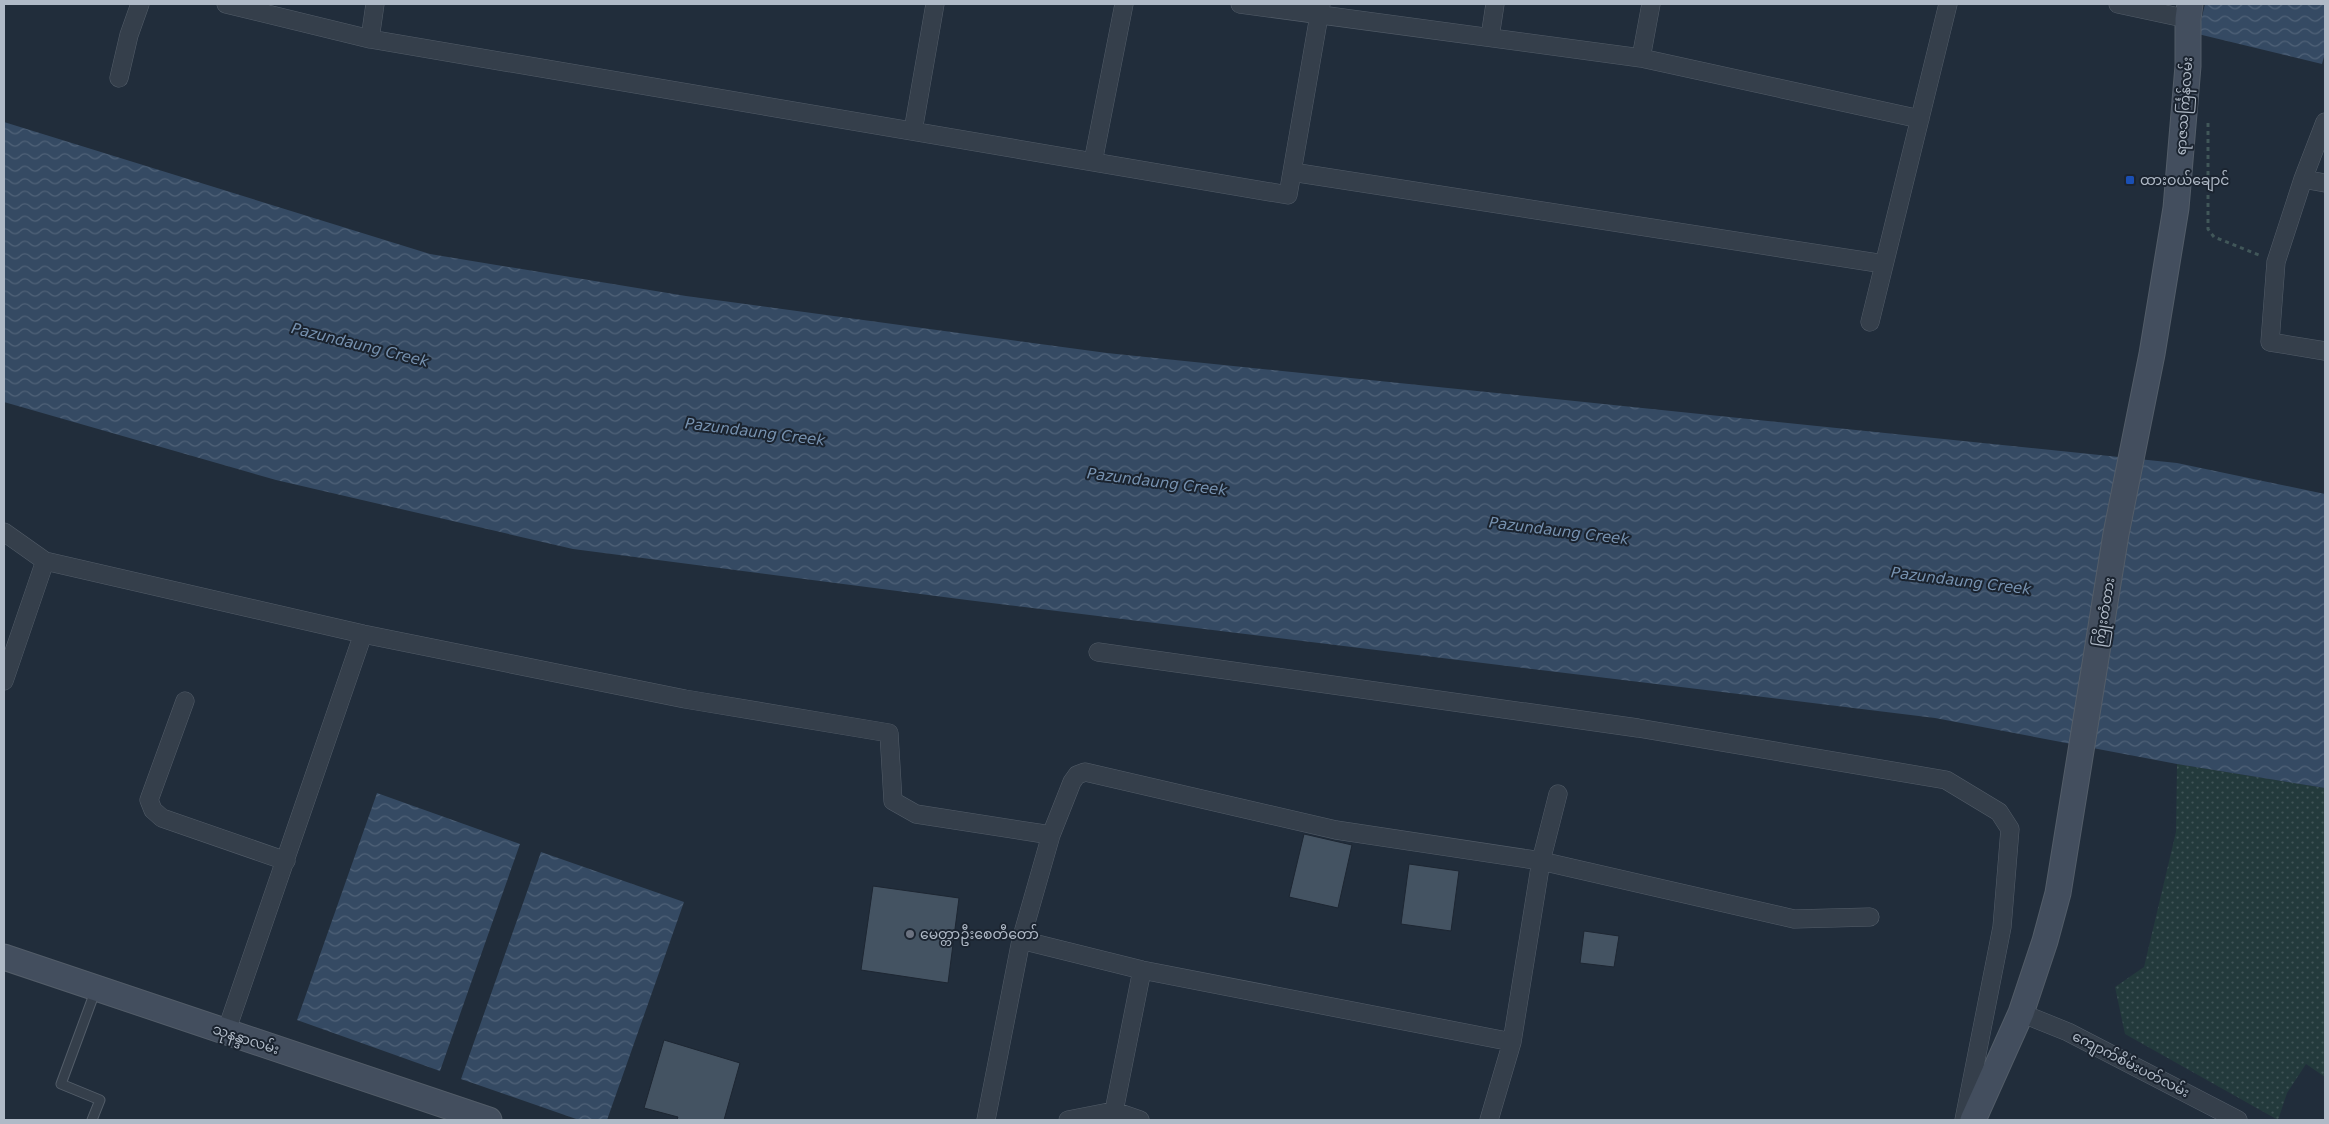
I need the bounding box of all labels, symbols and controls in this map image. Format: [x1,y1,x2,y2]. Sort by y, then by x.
street label: ရာဇသင်္ကြန်လမ်း [2171,56,2199,156]
place label: ထားဝယ်ချောင် [2140,170,2229,192]
marker: ထားဝယ်ချောင် [2124,174,2136,186]
water label: Pazundaung Creek [289,319,432,371]
water label: Pazundaung Creek [684,414,827,450]
water label: Pazundaung Creek [1086,464,1229,500]
water label: Pazundaung Creek [1488,513,1631,549]
water label: Pazundaung Creek [1890,563,2033,599]
street label: ကြိုးတံတား [2089,576,2121,649]
place label: မေတ္တာဦးစေတီတော် [920,924,1039,946]
marker: မေတ္တာဦးစေတီတော် [904,928,916,940]
street label: သုနန္ဒာလမ်း [209,1019,282,1061]
street label: ကျောက်စိမ်းပတ်လမ်း [2068,1026,2193,1104]

